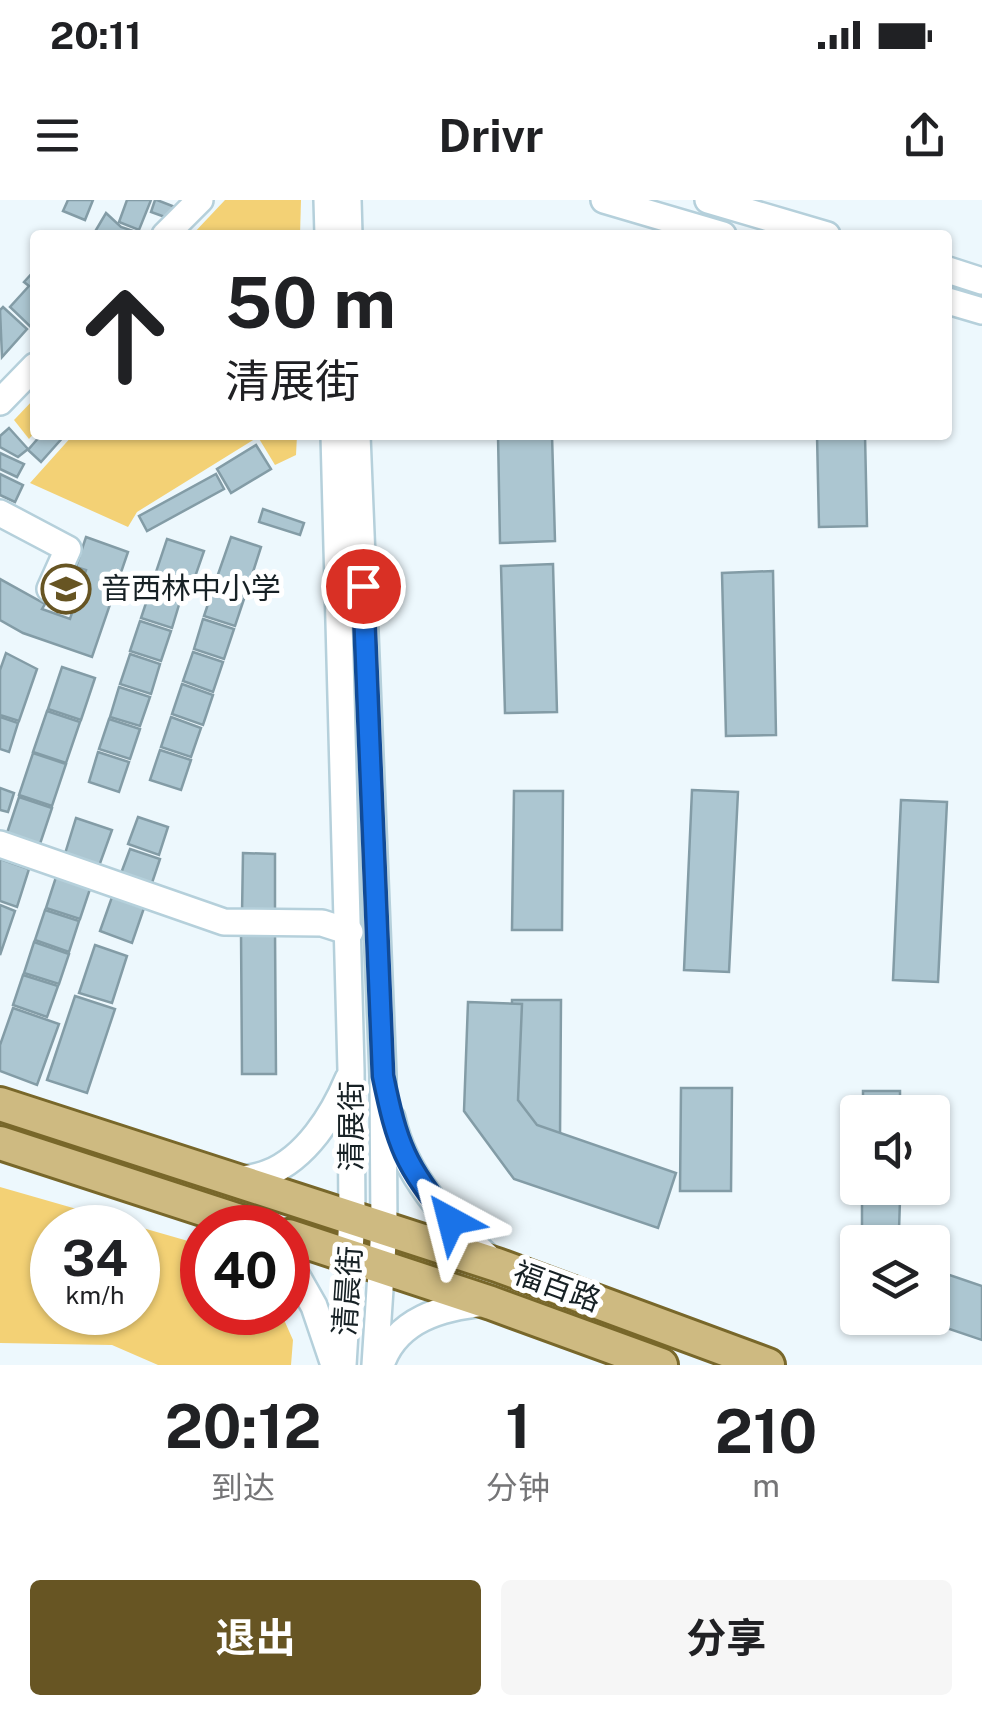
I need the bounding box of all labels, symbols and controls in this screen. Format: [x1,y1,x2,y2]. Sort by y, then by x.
text: 20:11 [50,13,141,58]
icon: menu [30,108,85,163]
icon: share [897,108,952,163]
text: Drivr [439,109,543,162]
text: 50 m [225,261,396,344]
icon: ahead [60,270,190,400]
text: 清展街 [225,354,360,407]
pin [321,544,406,629]
icon: arrive [336,559,391,614]
school or university icon: 音西林中小学 [40,563,92,615]
place label: 音西林中小学 [101,570,281,606]
street label: 清展街 [333,1081,369,1171]
map controls [840,1095,950,1335]
button: sound [840,1095,950,1205]
position arrow [399,1169,503,1273]
speed limit sign: 40 [180,1205,310,1335]
button: layers [840,1225,950,1335]
text: 34 [62,1228,128,1287]
street label: 清晨街 [326,1245,368,1337]
street label: 福百路 [509,1254,606,1318]
text: km/h [66,1280,124,1310]
text: 20:12 [165,1391,321,1462]
text: 1 [505,1391,531,1462]
text: 210 [715,1396,817,1467]
text: m [752,1467,780,1504]
text: 到达 [211,1469,275,1506]
text: 分钟 [486,1469,550,1506]
button: 退出 [30,1580,481,1695]
button: 分享 [501,1580,952,1695]

